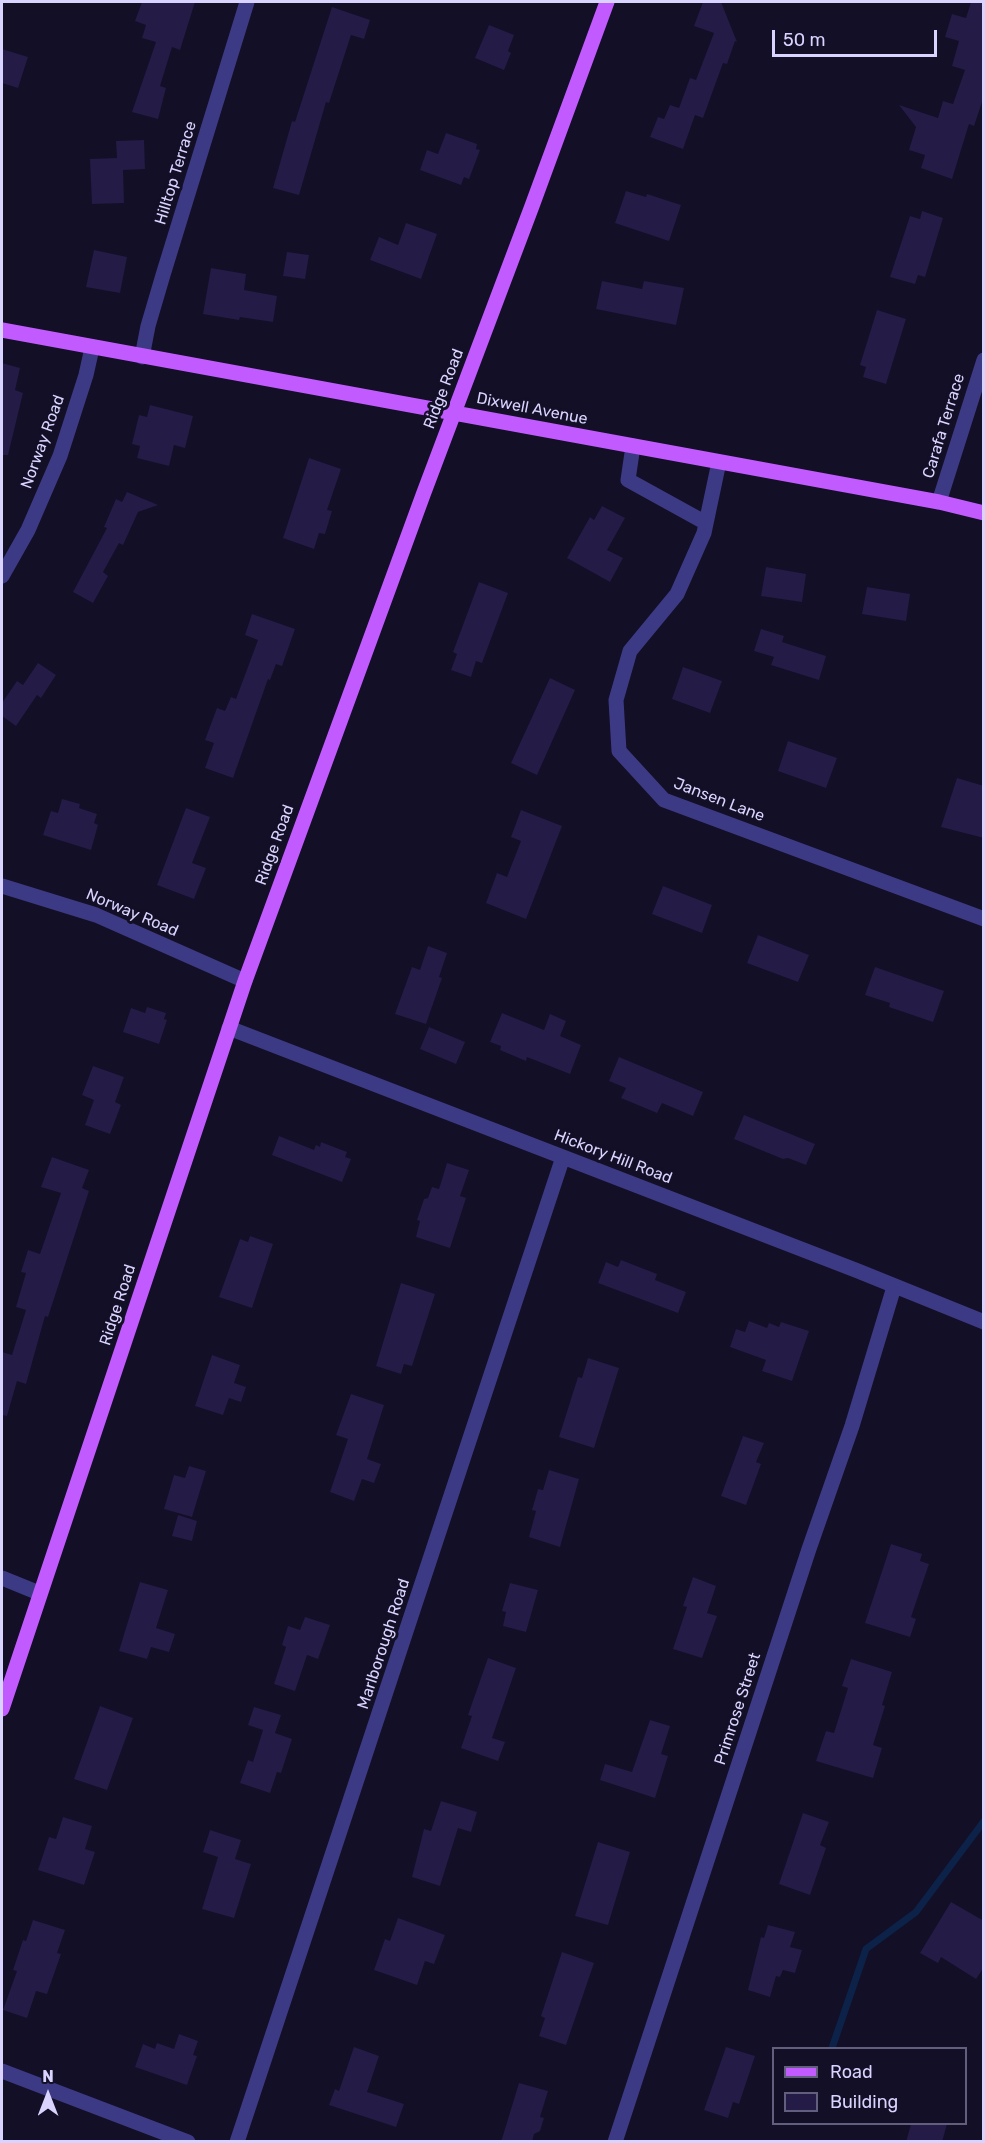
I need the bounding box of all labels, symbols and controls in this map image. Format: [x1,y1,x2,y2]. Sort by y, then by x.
scale bar [775,18,940,56]
text: 50 m [783,29,826,51]
street label: Hilltop Terrace [151,119,201,227]
street label: Ridge Road [420,346,468,432]
street label: Carafa Terrace [919,371,969,481]
street label: Dixwell Avenue [475,389,589,429]
street label: Norway Road [17,393,69,491]
street label: Jansen Lane [671,774,767,826]
street label: Ridge Road [252,802,298,888]
street label: Norway Road [83,885,181,941]
street label: Hickory Hill Road [551,1126,675,1188]
street label: Ridge Road [96,1262,140,1348]
street label: Marlborough Road [354,1576,414,1712]
street label: Primrose Street [711,1650,765,1768]
legend [772,2047,967,2125]
text: Road [830,2061,873,2083]
north arrow [18,2065,78,2125]
text: N [42,2067,54,2086]
text: Building [830,2091,898,2113]

